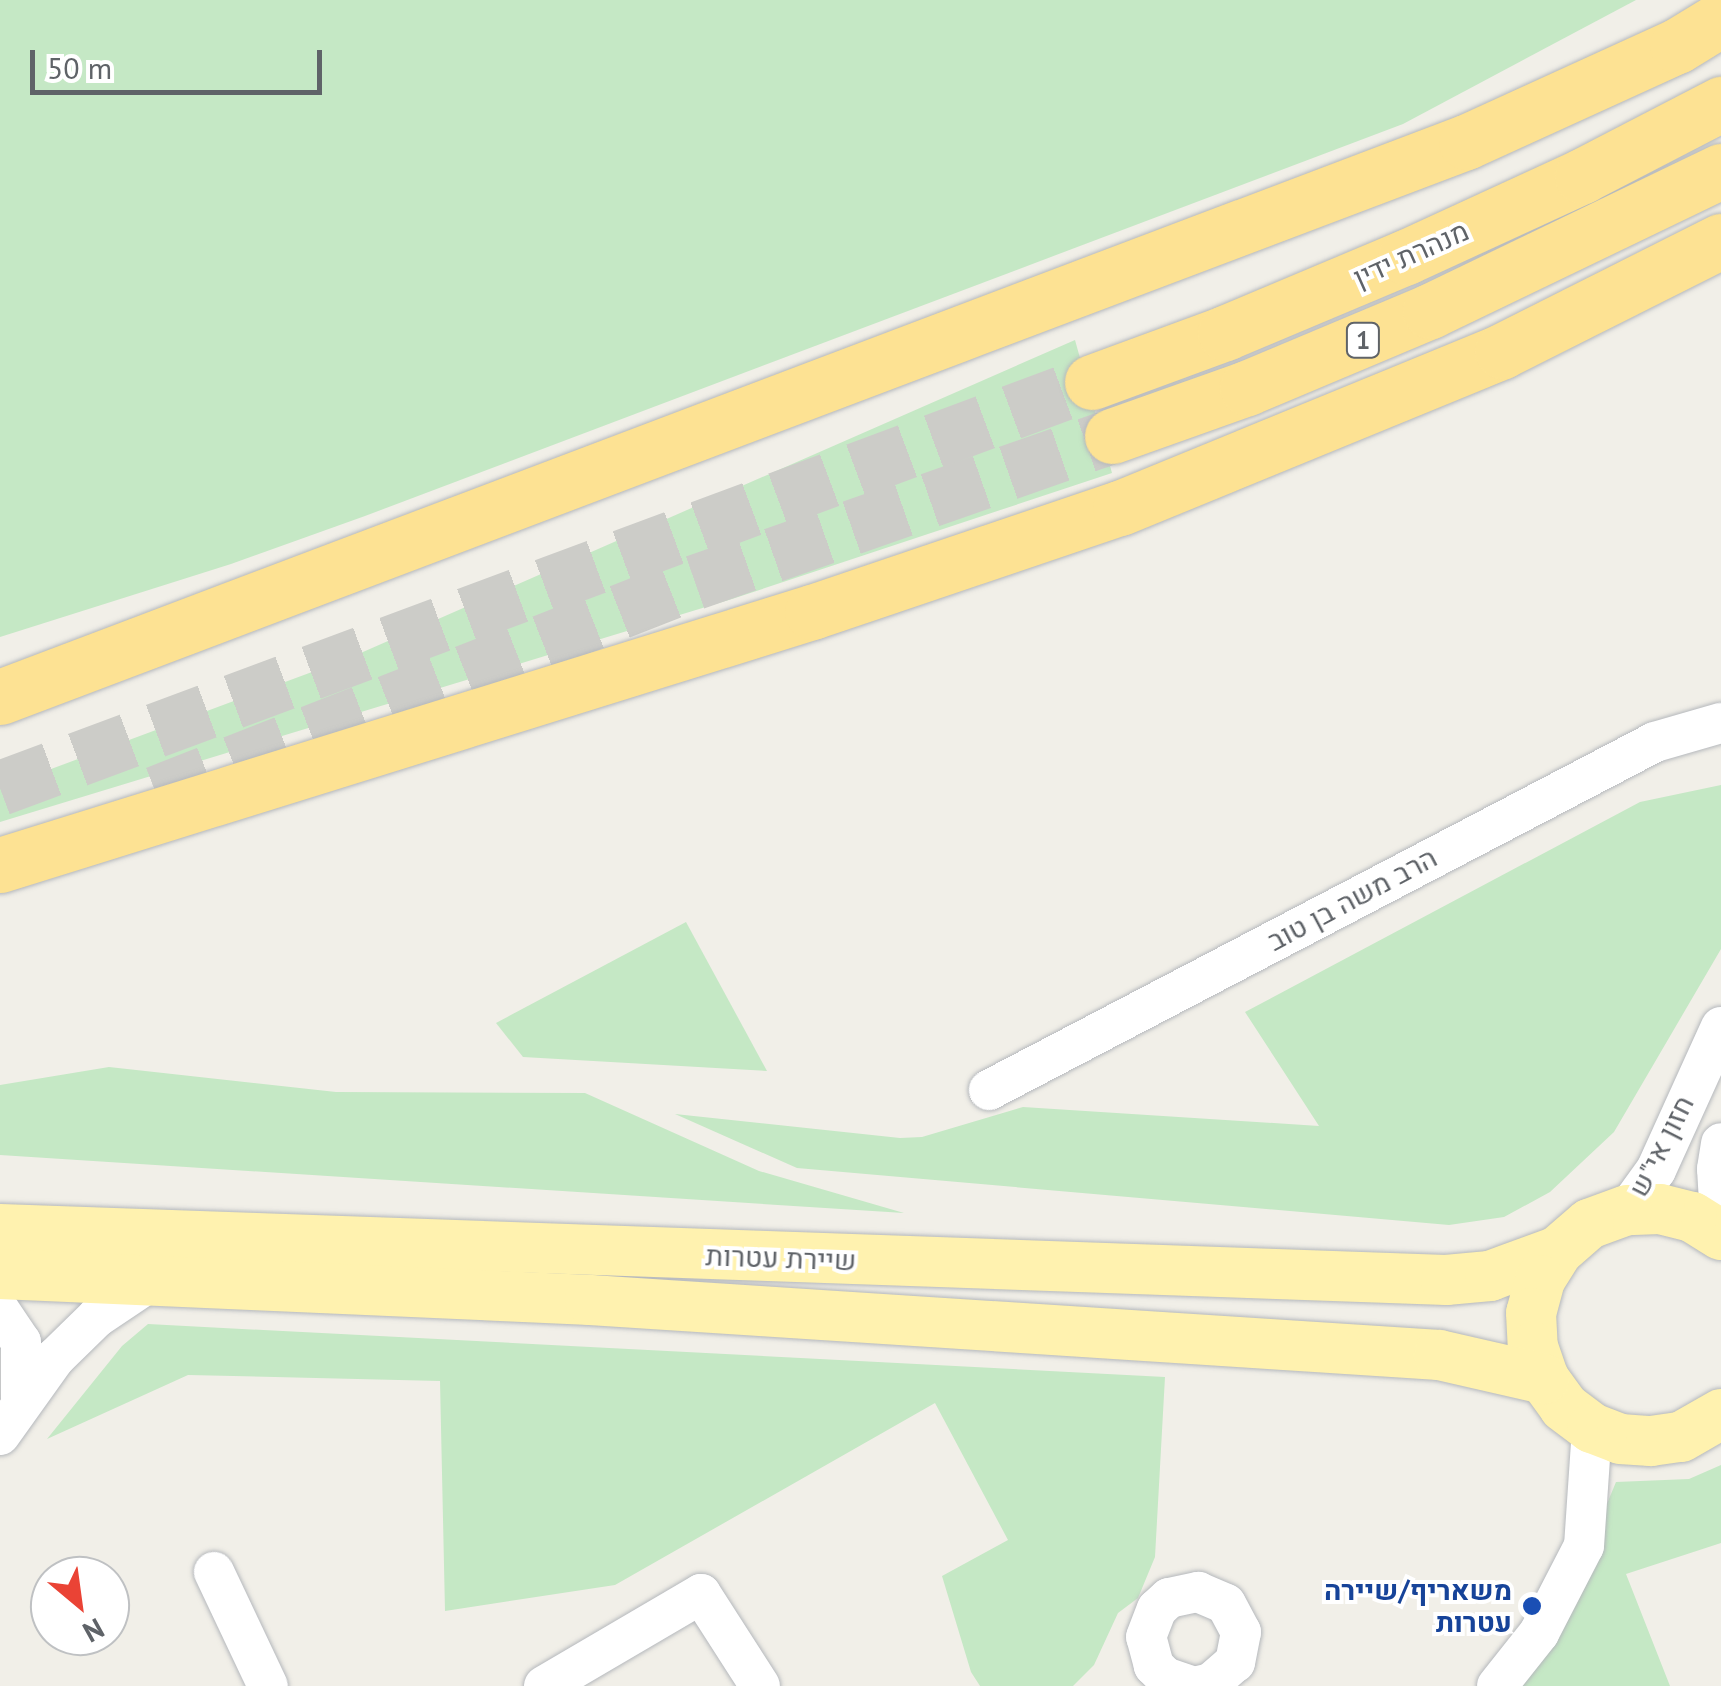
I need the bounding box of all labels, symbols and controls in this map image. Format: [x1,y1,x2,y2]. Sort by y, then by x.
scale bar [35,30,328,92]
text: 50 m [47,48,112,87]
street label: מנהרת ידין [1348,214,1474,294]
road number: 1 [1346,320,1380,360]
street label: הרב משה בן טוב [1262,840,1442,958]
street label: חזון אי"ש [1621,1090,1701,1202]
street label: שיירת עטרות [705,1239,857,1277]
north arrow [30,1556,130,1656]
place label: משאריף/שיירה עטרות [1324,1573,1512,1639]
marker: משאריף/שיירה עטרות [1521,1595,1543,1617]
text: N [77,1610,111,1652]

